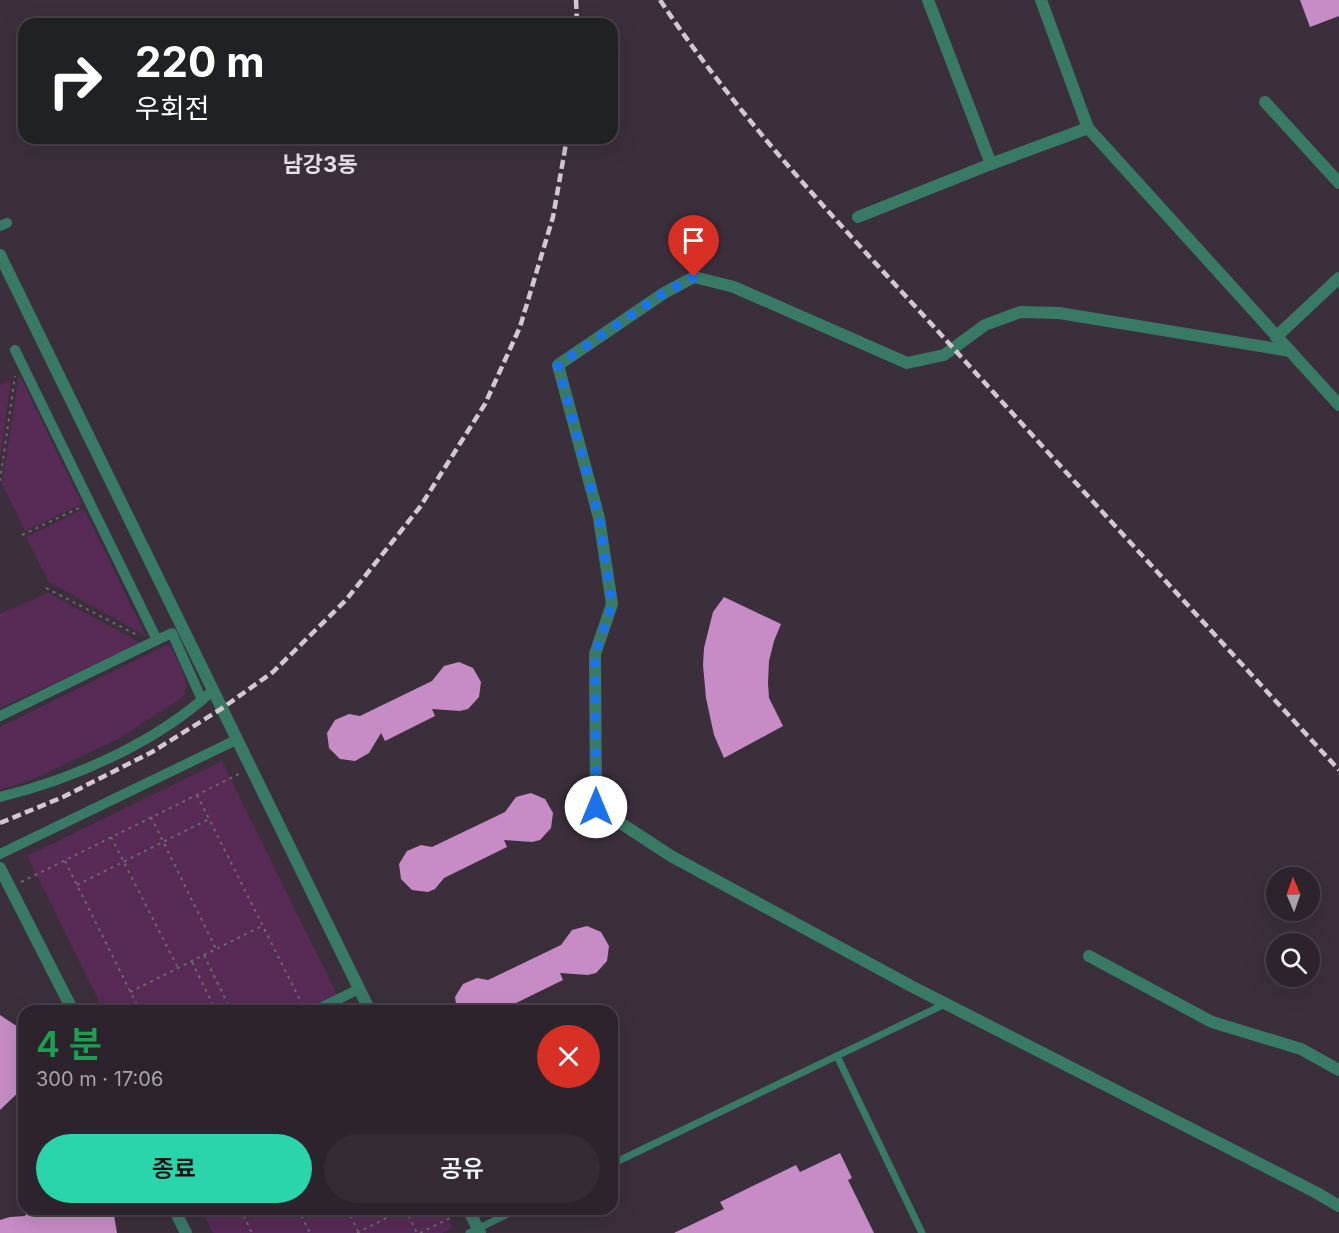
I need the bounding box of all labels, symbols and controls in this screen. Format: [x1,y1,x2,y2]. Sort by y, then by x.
text: 220 m [135,36,265,87]
icon: right [36,42,114,120]
text: 우회전 [135,92,210,125]
district label: 남강3동 [283,151,357,177]
pin [668,215,719,277]
icon: arrive [677,224,710,257]
position arrow [564,775,628,839]
north arrow [1266,867,1320,921]
map controls [1266,867,1320,987]
button: search [1266,933,1320,987]
text: 4 분 [36,1022,102,1066]
button: close [537,1025,600,1088]
text: 300 m · 17:06 [36,1067,163,1091]
button: 종료 [36,1134,312,1203]
button: 공유 [324,1134,600,1203]

